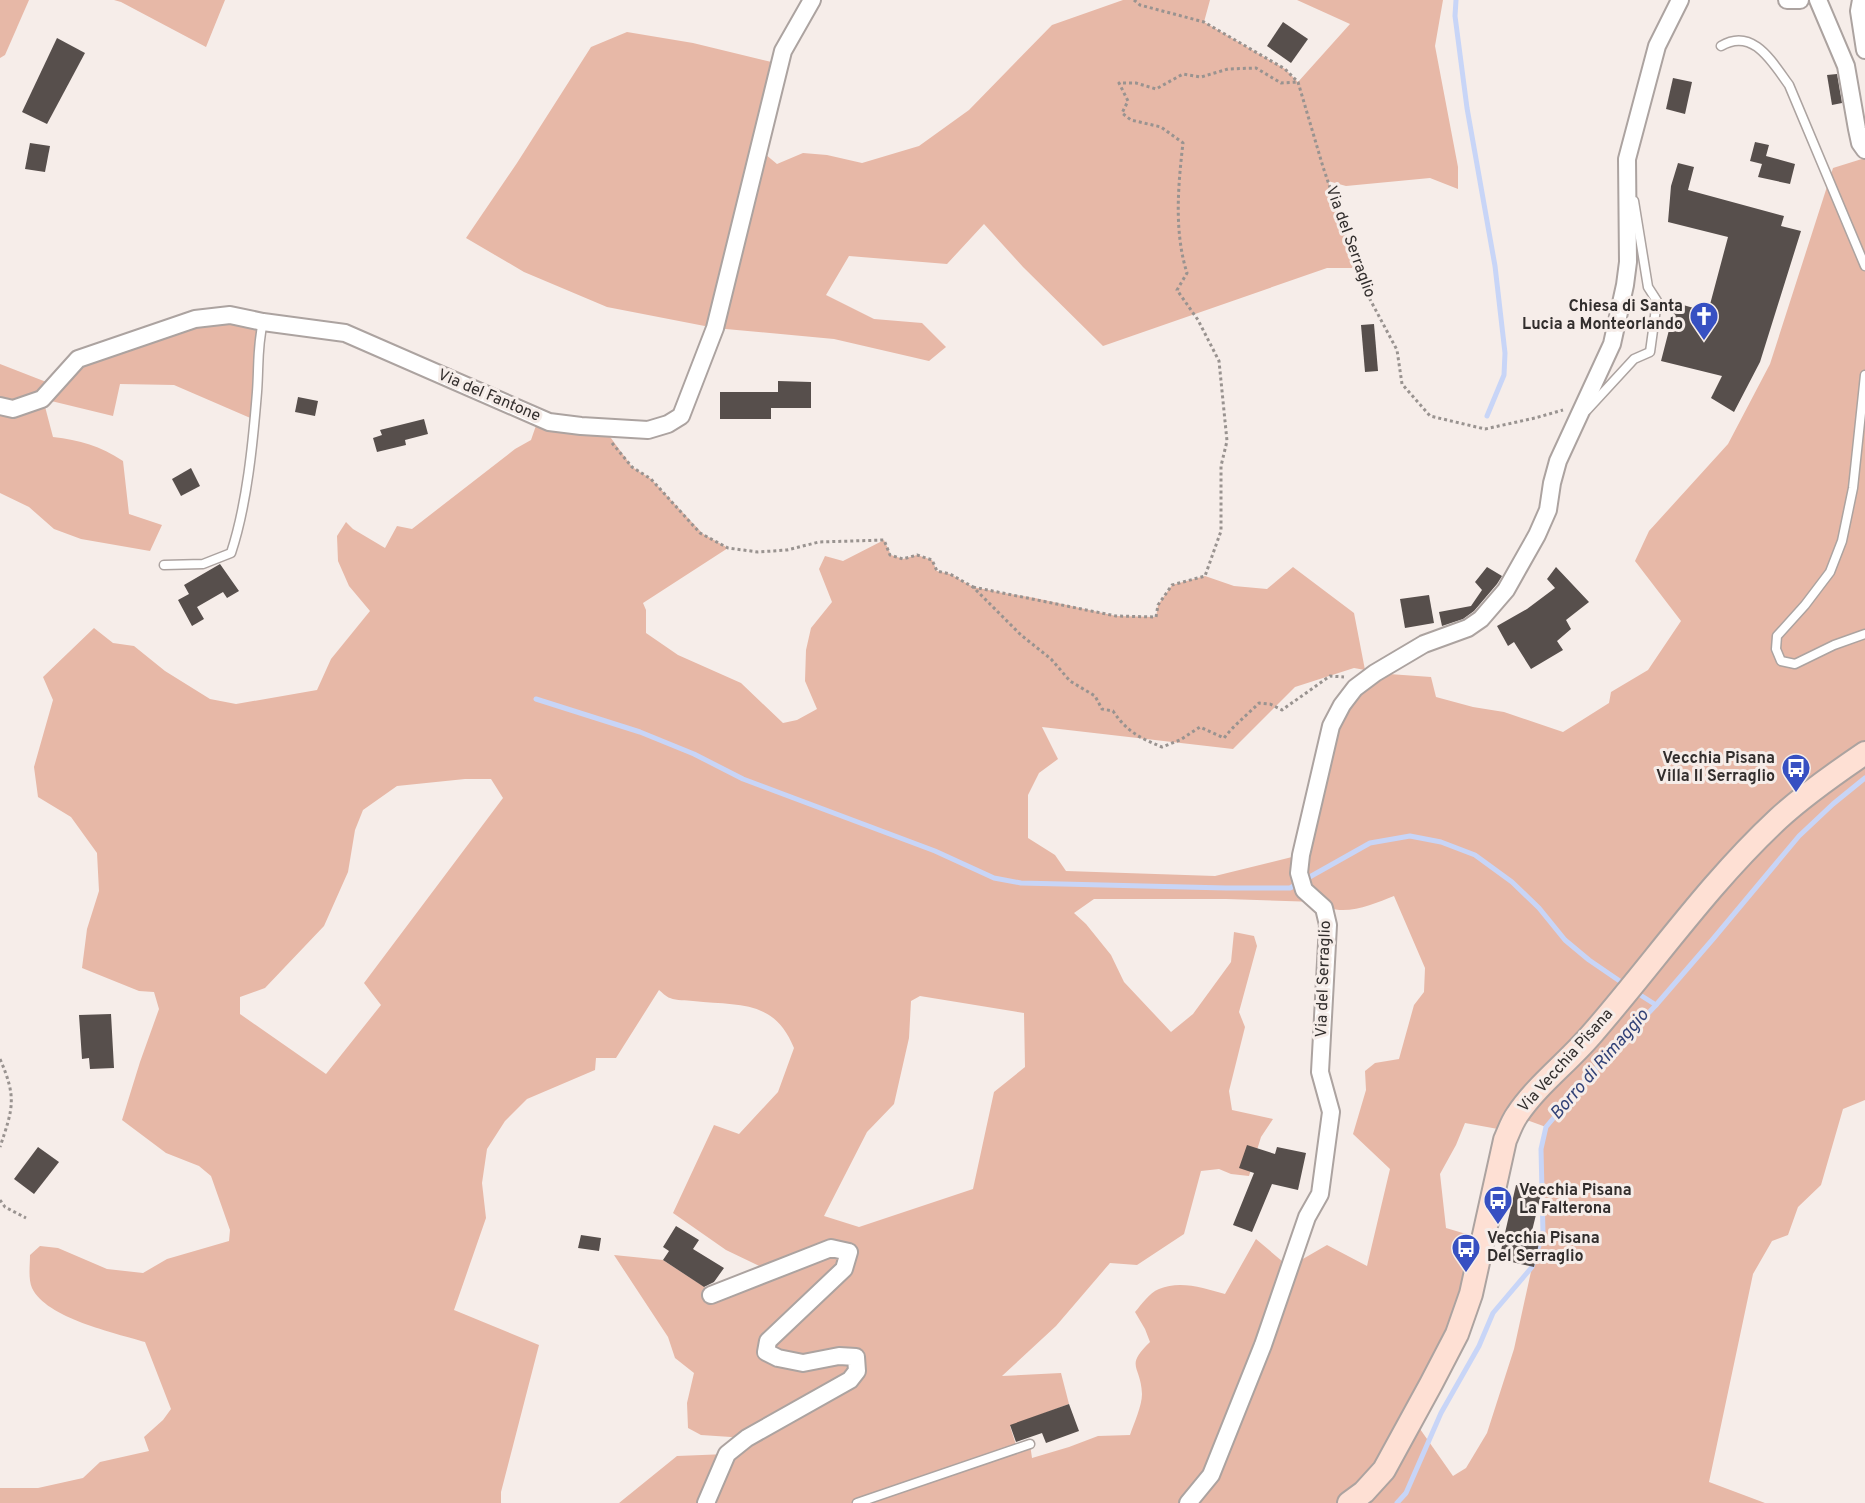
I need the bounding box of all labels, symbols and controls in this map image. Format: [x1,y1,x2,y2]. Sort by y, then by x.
street label: Via del Serraglio [1321,184,1379,301]
place label: Chiesa di Santa Lucia a Monteorlando [1522,297,1683,335]
church icon: Chiesa di Santa Lucia a Monteorlando [1688,300,1720,342]
street label: Via del Fantone [435,365,543,427]
place label: Vecchia Pisana Villa Il Serraglio [1656,749,1775,787]
bus stop icon: Vecchia Pisana Villa Il Serraglio [1780,752,1812,794]
street label: Via del Serraglio [1312,920,1336,1038]
street label: Via Vecchia Pisana [1514,1005,1618,1117]
water label: Borro di Rimaggio [1546,1005,1655,1125]
place label: Vecchia Pisana La Falterona [1519,1181,1632,1219]
bus stop icon: Vecchia Pisana La Falterona [1482,1184,1514,1226]
place label: Vecchia Pisana Del Serraglio [1487,1229,1600,1267]
bus stop icon: Vecchia Pisana Del Serraglio [1450,1232,1482,1274]

